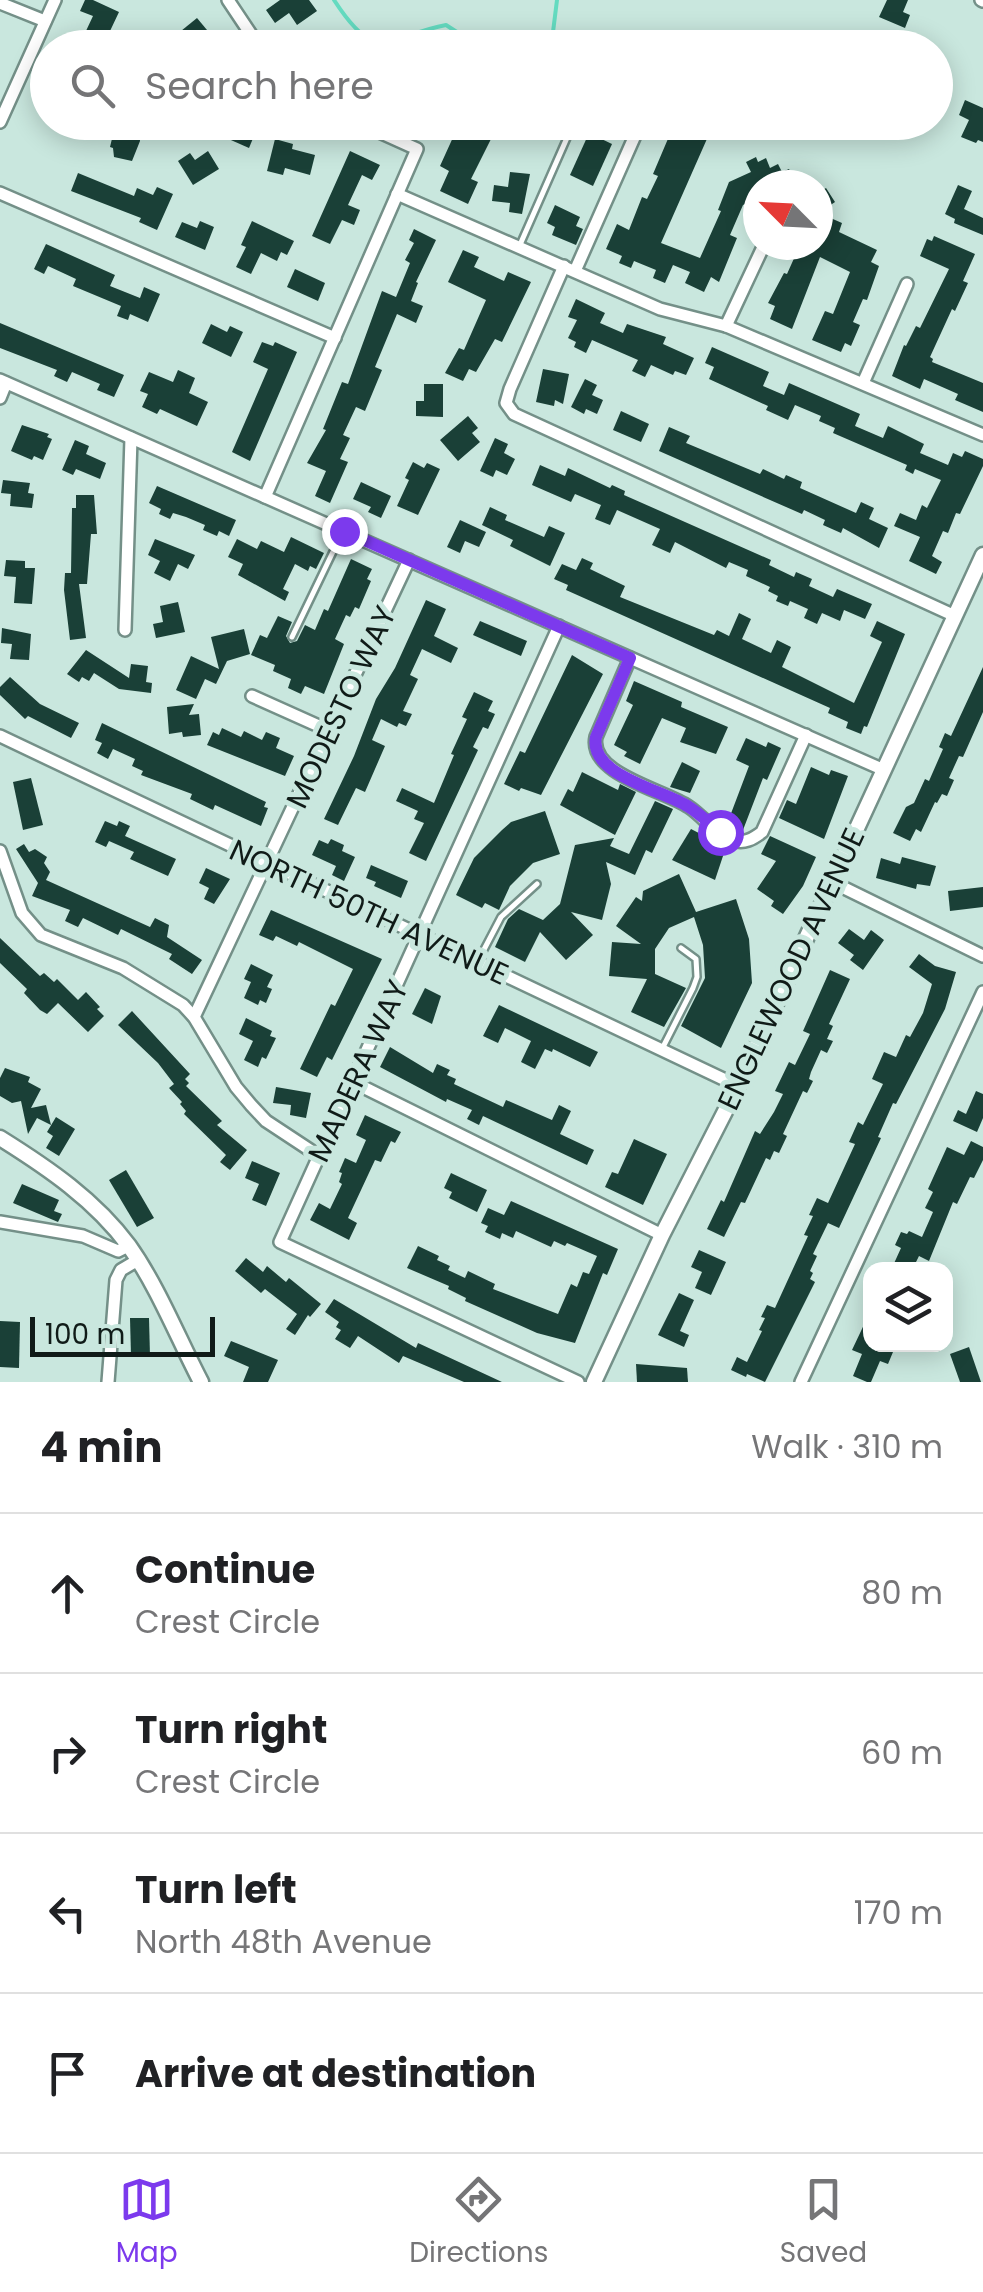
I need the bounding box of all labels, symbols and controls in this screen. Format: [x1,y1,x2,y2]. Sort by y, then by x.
search box [30,30,953,140]
icon: search [65,58,120,113]
text: Search here [145,59,374,112]
north arrow [743,170,833,260]
route end [322,509,368,555]
street label: MODESTO WAY [275,599,407,815]
route start [698,810,744,856]
street label: ENGLEWOOD AVENUE [707,821,875,1117]
street label: NORTH 50TH AVENUE [223,828,515,996]
street label: MADERA WAY [297,973,419,1169]
map controls [863,1262,953,1352]
button: layers [863,1262,953,1352]
scale bar [30,1312,215,1356]
text: 100 m [45,1315,125,1354]
text: 4 min [40,1418,163,1477]
text: Walk · 310 m [751,1424,943,1469]
text: Continue [135,1543,315,1596]
icon: ahead [40,1566,95,1621]
text: 80 m [861,1570,943,1615]
text: Crest Circle [135,1599,320,1644]
text: Turn right [135,1703,327,1756]
icon: right [40,1726,95,1781]
text: 60 m [861,1730,943,1775]
text: Crest Circle [135,1759,320,1804]
text: Turn left [135,1863,297,1916]
icon: left [40,1886,95,1941]
text: 170 m [854,1890,943,1935]
text: North 48th Avenue [135,1919,432,1964]
icon: arrive [40,2046,95,2101]
text: Arrive at destination [135,2047,536,2100]
tab: Map [116,2172,178,2274]
tab: Directions [409,2172,548,2274]
tab: Saved [780,2172,867,2274]

